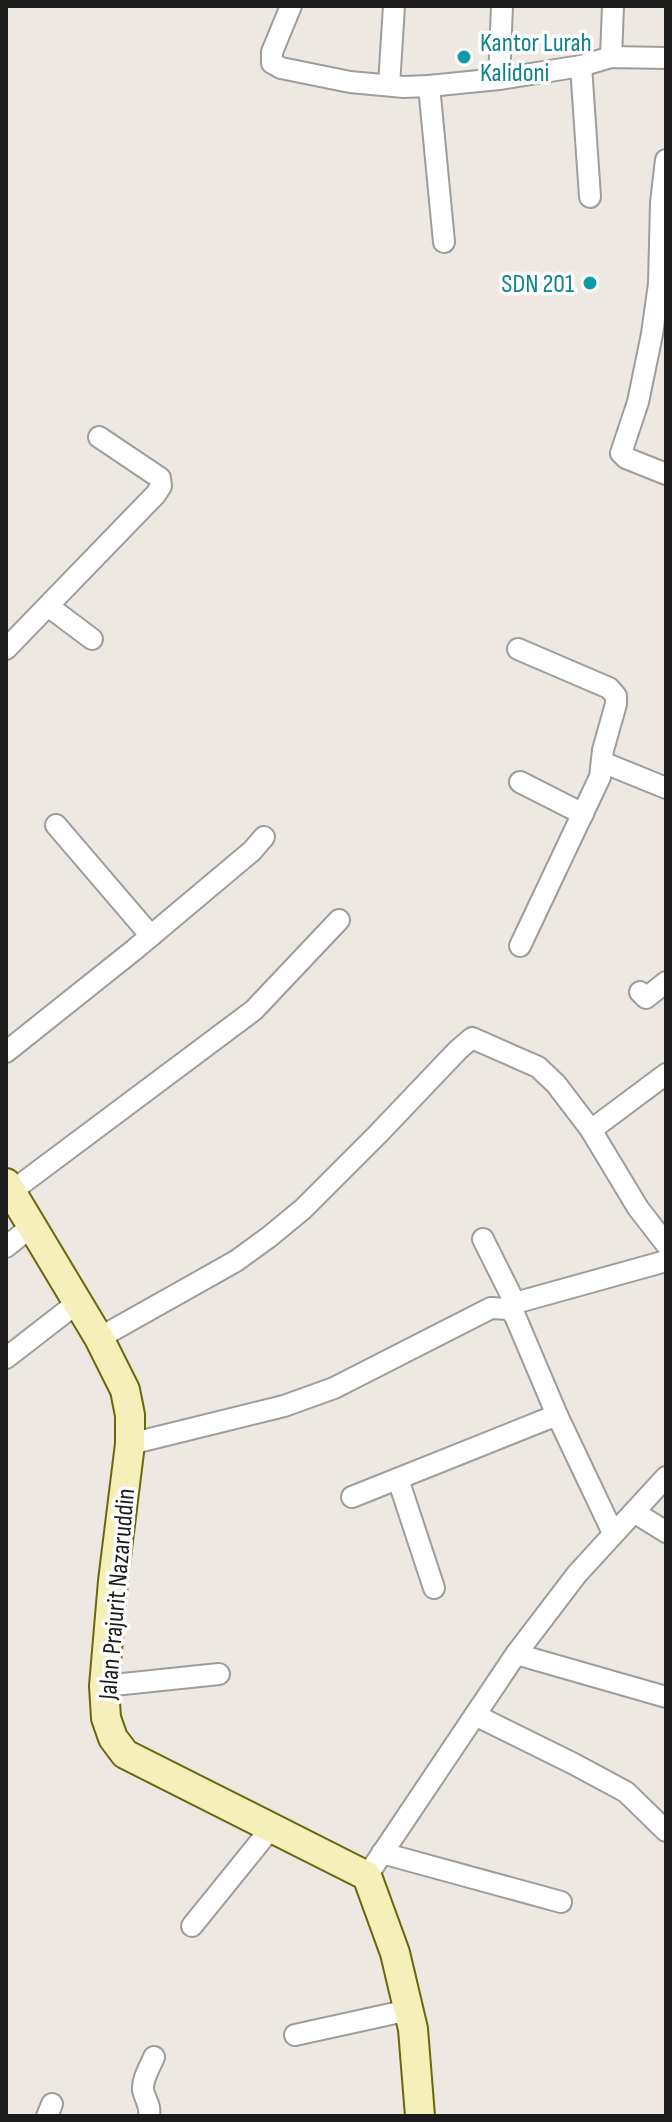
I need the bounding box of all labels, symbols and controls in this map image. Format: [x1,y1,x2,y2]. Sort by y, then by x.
place label: Kantor Lurah Kalidoni [480,28,592,89]
marker: Kantor Lurah Kalidoni [455,48,473,66]
place label: SDN 201 [501,269,574,300]
marker: SDN 201 [581,274,599,292]
street label: Jalan Prajurit Nazaruddin [93,1487,142,1702]

